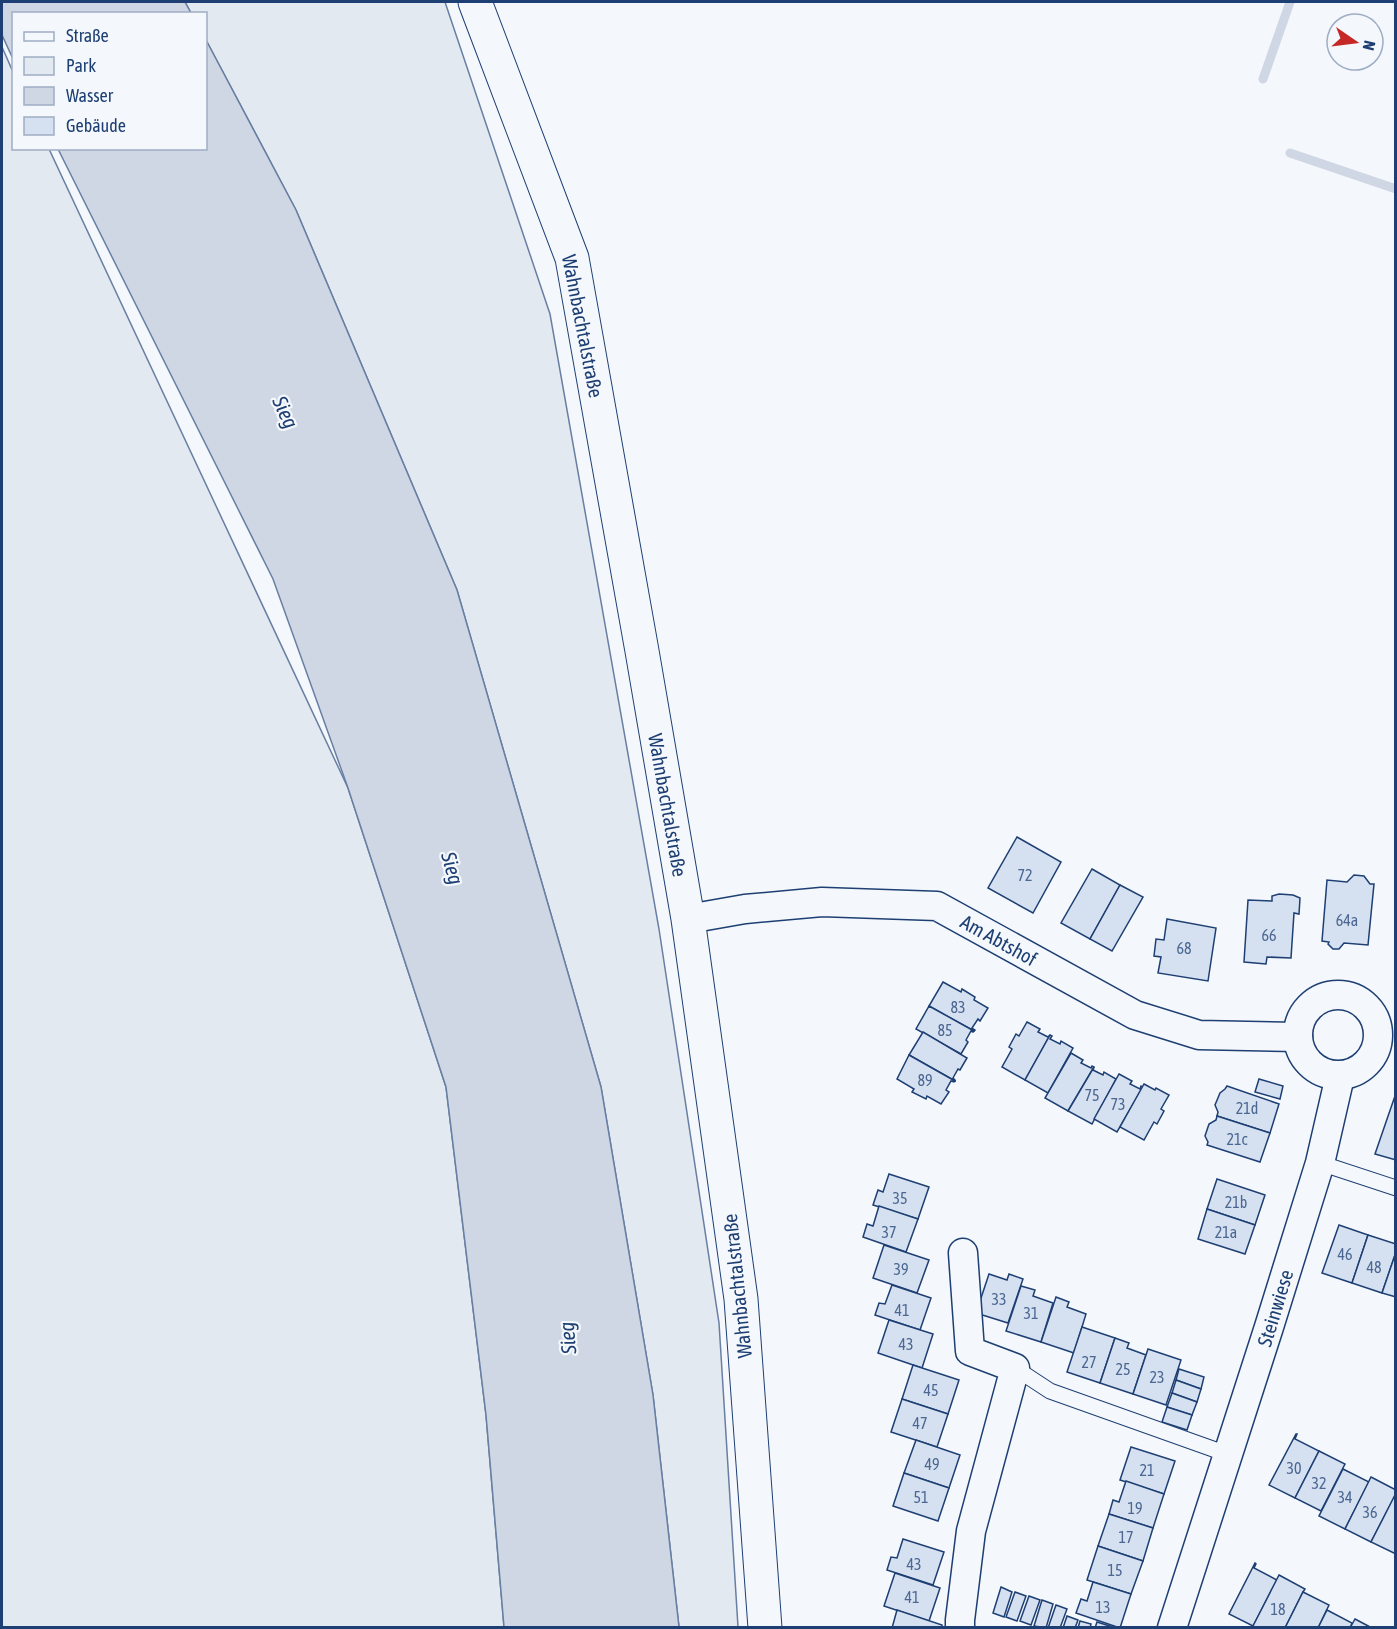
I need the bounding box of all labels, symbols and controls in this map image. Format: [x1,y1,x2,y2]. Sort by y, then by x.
legend [12,12,207,150]
north arrow [1325,12,1385,72]
text: Straße [66,25,109,46]
text: N [1360,39,1379,52]
text: Park [66,55,96,76]
text: Wasser [66,85,114,106]
text: Gebäude [66,115,126,136]
street label: Wahnbachtalstraße [558,253,608,399]
water label: Sieg [268,391,304,432]
street label: Wahnbachtalstraße [644,732,692,878]
water label: Sieg [437,848,469,887]
house number: 72 [1017,866,1033,884]
street label: Am Abtshof [957,910,1042,971]
house number: 64a [1336,911,1358,929]
house number: 66 [1261,926,1277,944]
house number: 68 [1176,939,1192,957]
house number: 83 [950,998,966,1016]
house number: 85 [937,1021,953,1039]
house number: 89 [917,1071,933,1089]
house number: 75 [1084,1086,1100,1104]
house number: 73 [1110,1095,1126,1113]
house number: 21d [1236,1099,1258,1117]
house number: 21c [1227,1130,1248,1148]
house number: 35 [892,1189,908,1207]
house number: 21b [1225,1193,1247,1211]
street label: Wahnbachtalstraße [718,1213,756,1359]
house number: 37 [881,1223,897,1241]
house number: 21a [1215,1223,1237,1241]
house number: 46 [1337,1245,1353,1263]
house number: 48 [1366,1258,1382,1276]
house number: 39 [893,1260,909,1278]
street label: Steinwiese [1252,1267,1298,1349]
house number: 33 [991,1290,1007,1308]
house number: 41 [894,1301,910,1319]
house number: 31 [1023,1304,1039,1322]
water label: Sieg [554,1321,580,1356]
house number: 43 [898,1335,914,1353]
house number: 27 [1081,1353,1097,1371]
house number: 25 [1115,1360,1131,1378]
house number: 23 [1149,1368,1165,1386]
house number: 45 [923,1381,939,1399]
house number: 47 [912,1414,928,1432]
house number: 49 [924,1455,940,1473]
house number: 30 [1286,1459,1302,1477]
house number: 21 [1139,1461,1155,1479]
house number: 32 [1311,1474,1327,1492]
house number: 51 [913,1488,929,1506]
house number: 34 [1337,1488,1353,1506]
house number: 19 [1127,1499,1143,1517]
house number: 36 [1362,1503,1378,1521]
house number: 17 [1118,1528,1134,1546]
house number: 43 [906,1555,922,1573]
house number: 15 [1107,1561,1123,1579]
house number: 41 [904,1588,920,1606]
house number: 13 [1095,1598,1111,1616]
house number: 18 [1270,1600,1286,1618]

